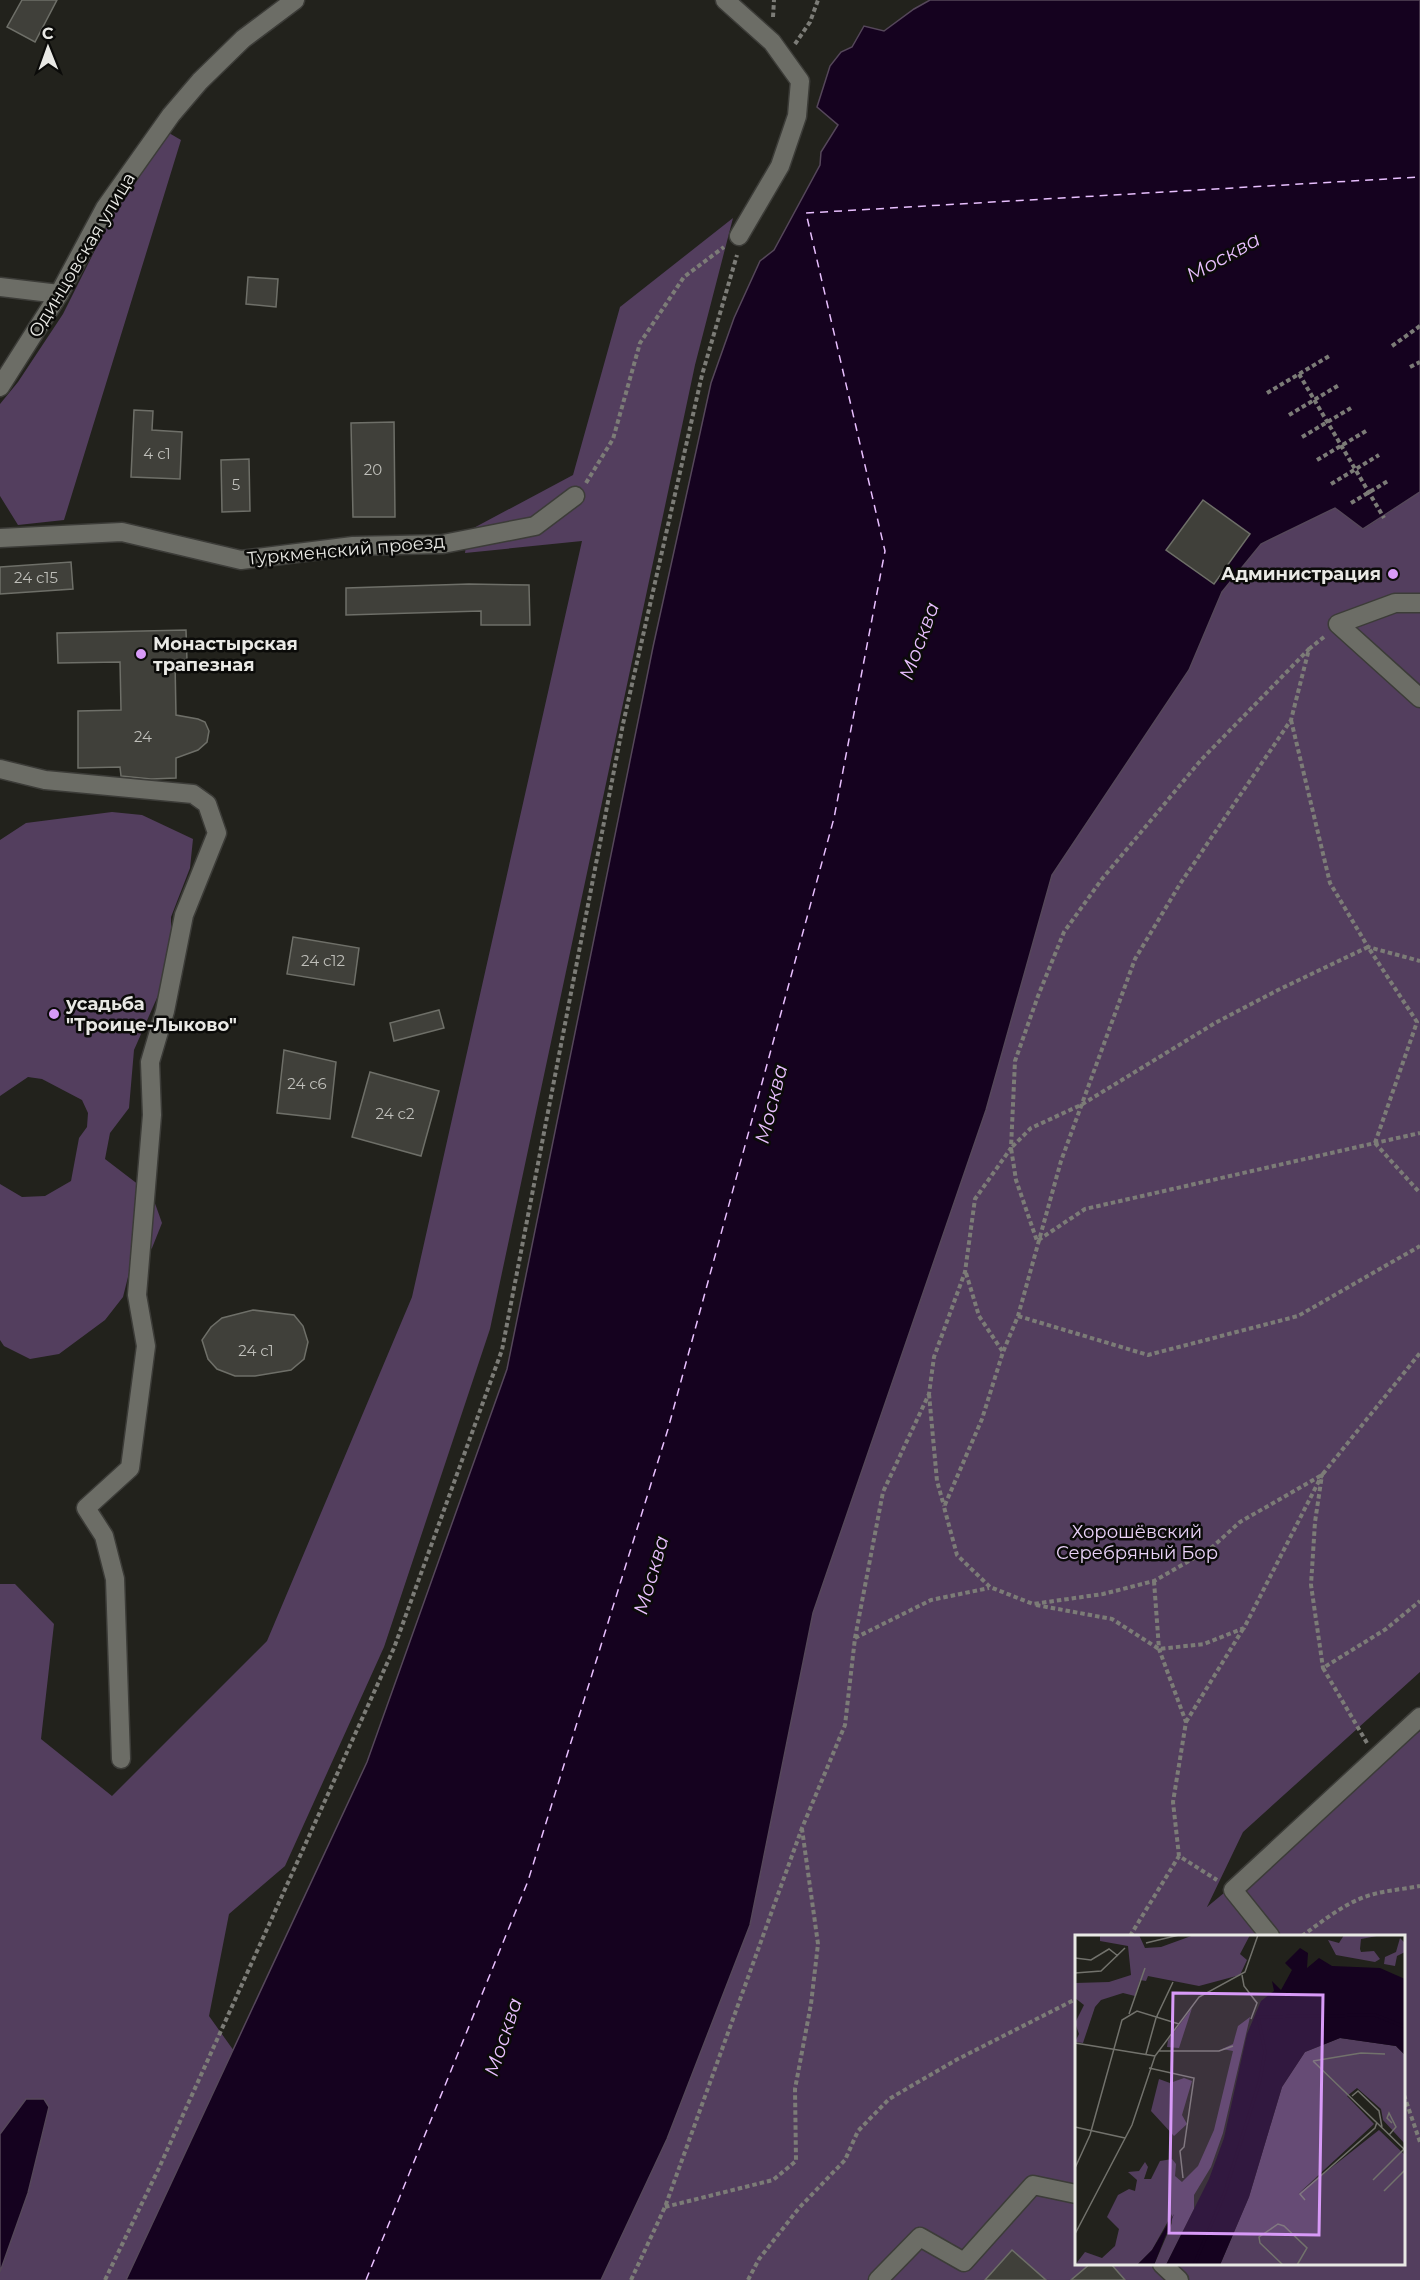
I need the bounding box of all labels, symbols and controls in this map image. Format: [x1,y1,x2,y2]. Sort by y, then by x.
north arrow [18,18,78,78]
text: С [42,24,54,43]
street label: Одинцовская улица [24,168,140,342]
water label: Москва [1182,227,1264,287]
house number: 4 с1 [143,444,171,463]
house number: 20 [364,460,382,479]
house number: 5 [232,475,240,494]
street label: Туркменский проезд [246,530,446,570]
place label: Администрация [1221,563,1381,585]
marker: Администрация [1386,567,1400,581]
house number: 24 с15 [14,568,58,587]
water label: Москва [894,599,944,683]
place label: Монастырская трапезная [153,633,298,676]
marker: Монастырская трапезная [134,647,148,661]
house number: 24 [134,727,152,746]
house number: 24 с12 [301,951,345,970]
place label: усадьба "Троице-Лыково" [65,993,237,1036]
marker: усадьба "Троице-Лыково" [47,1007,61,1021]
water label: Москва [750,1062,792,1146]
house number: 24 с6 [287,1074,327,1093]
house number: 24 с2 [376,1104,414,1123]
house number: 24 с1 [238,1341,274,1360]
park label: Хорошёвский Серебряный Бор [1056,1521,1218,1564]
water label: Москва [628,1533,674,1617]
inset map [1075,1935,1405,2265]
water label: Москва [479,1995,527,2079]

